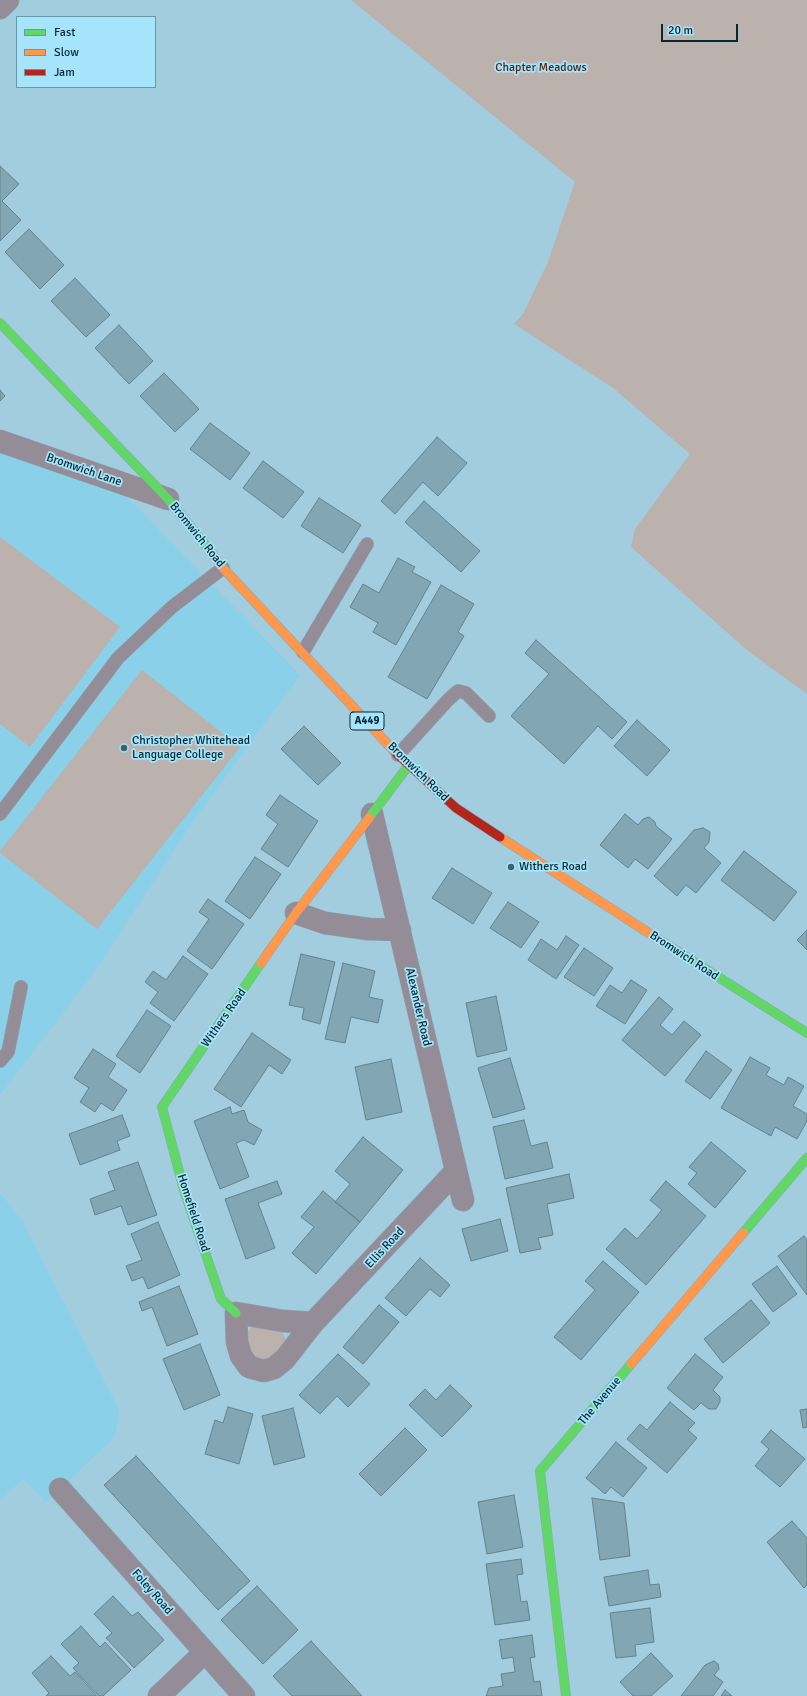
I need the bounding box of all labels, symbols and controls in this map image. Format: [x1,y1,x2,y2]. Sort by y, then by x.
legend [16,16,156,88]
scale bar [663,16,740,42]
text: 20 m [668,23,693,38]
text: Fast [54,25,75,40]
text: Slow [54,45,79,60]
park label: Chapter Meadows [495,61,587,75]
text: Jam [54,65,75,80]
street label: Bromwich Lane [45,450,123,490]
street label: Bromwich Road [166,500,228,570]
road number: A449 [350,712,384,730]
place label: Christopher Whitehead Language College [132,734,250,762]
street label: Bromwich Road [384,739,452,805]
marker: Christopher Whitehead Language College [119,743,129,753]
place label: Withers Road [519,860,587,874]
marker: Withers Road [506,862,516,872]
street label: Bromwich Road [647,928,721,984]
street label: Alexander Road [402,966,434,1048]
street label: Withers Road [199,986,249,1050]
street label: Homefield Road [174,1172,212,1254]
street label: Ellis Road [363,1225,407,1271]
street label: The Avenue [576,1374,624,1428]
street label: Foley Road [128,1566,176,1618]

